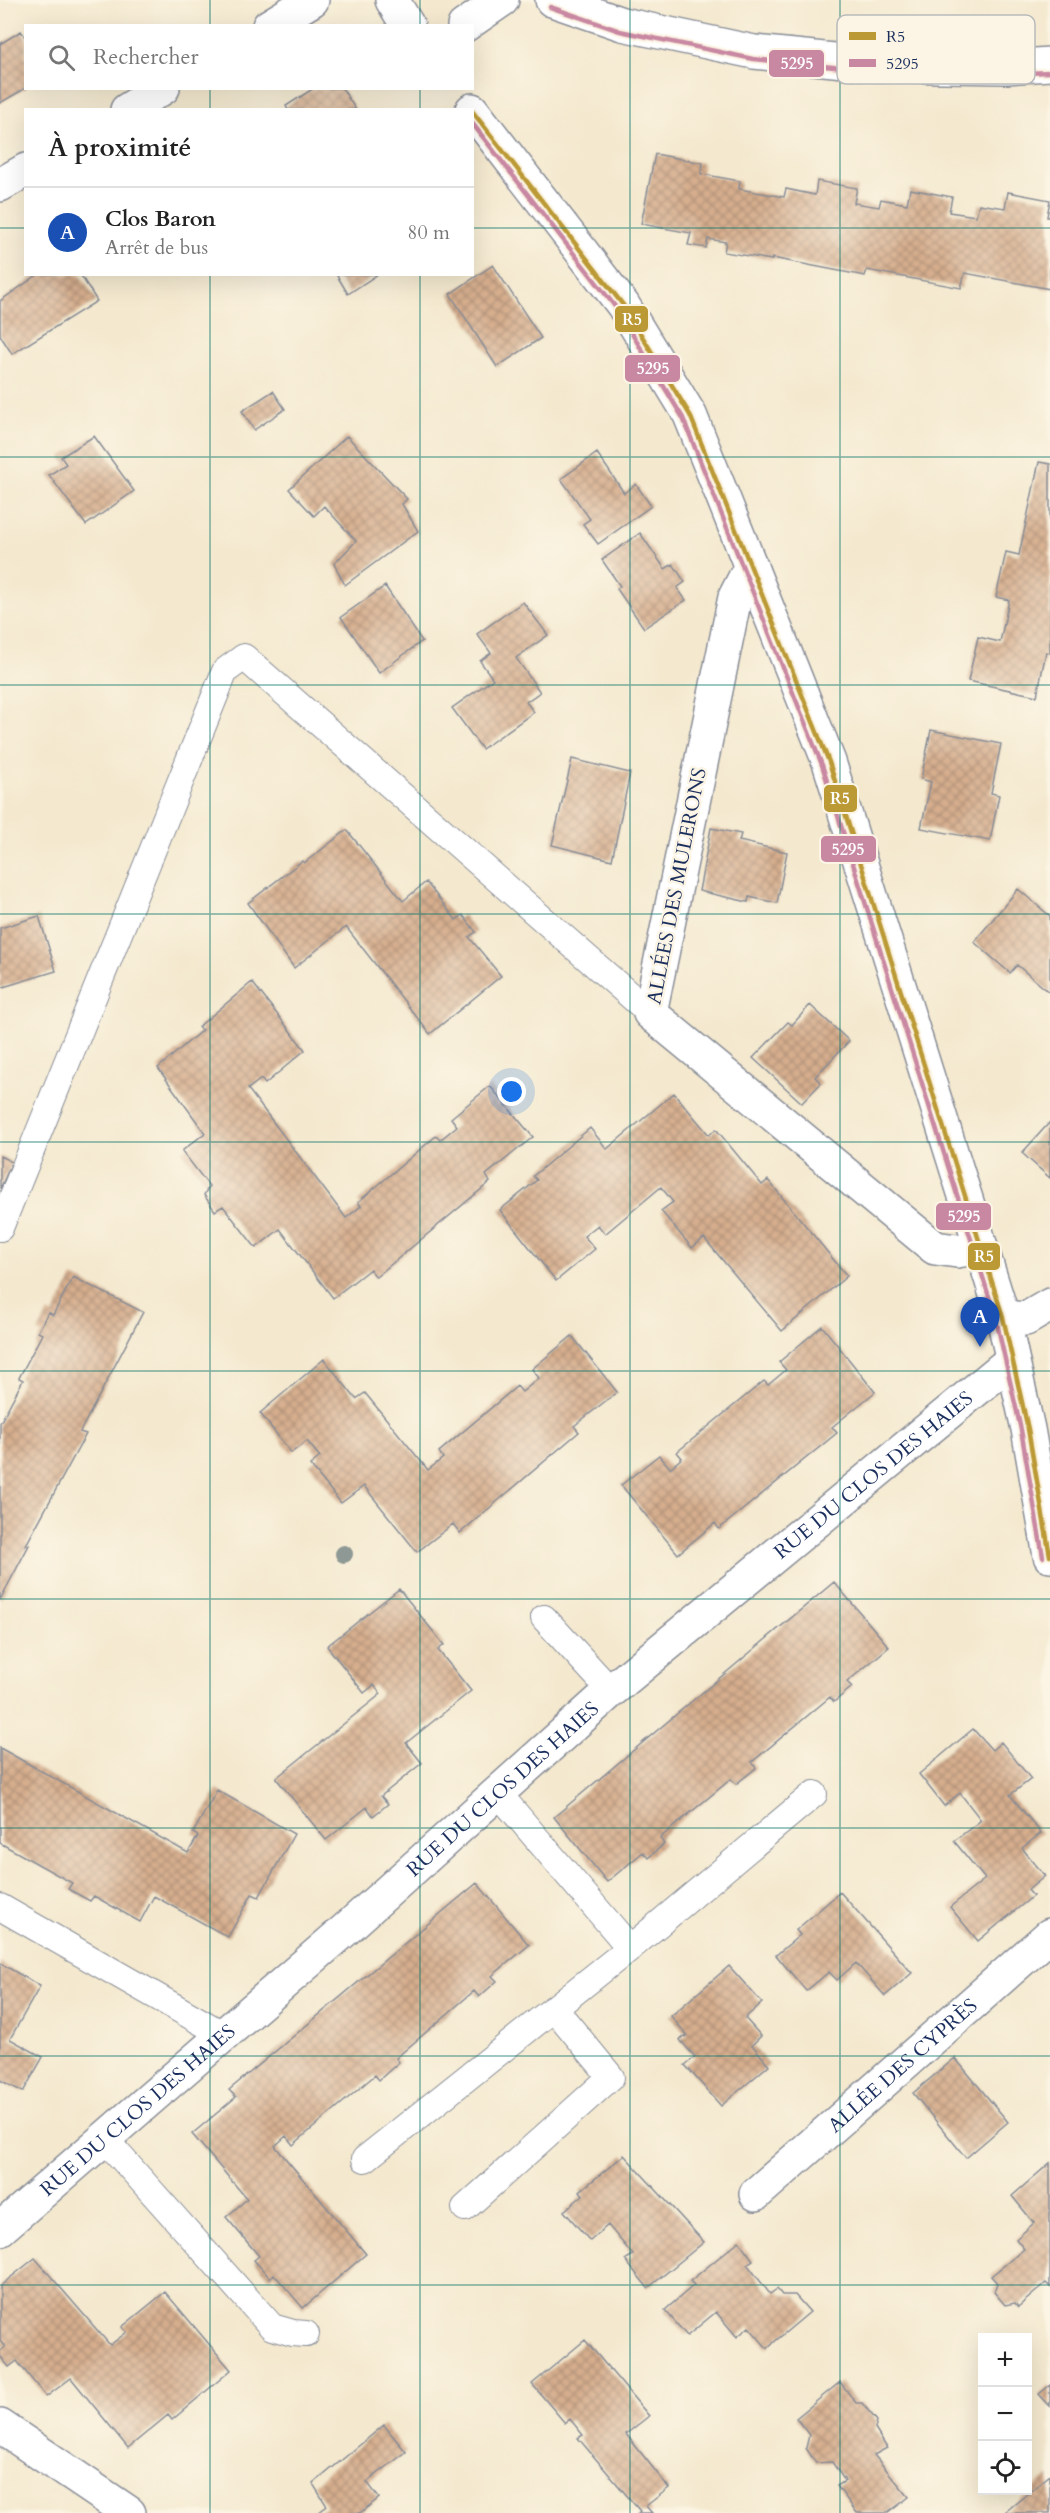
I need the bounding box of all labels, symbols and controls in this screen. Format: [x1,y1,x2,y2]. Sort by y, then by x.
legend [837,15,1035,84]
search box [24,24,474,90]
text: R5 [886,26,905,48]
icon: search [45,41,78,74]
text: Rechercher [93,42,198,72]
line badge: 5295 [768,49,825,78]
text: 5295 [781,53,813,75]
text: 5295 [886,53,919,75]
text: À proximité [48,130,191,165]
text: Clos Baron [105,204,216,234]
text: A [60,219,75,246]
text: 80 m [407,219,450,246]
text: Arrêt de bus [105,234,208,261]
line badge: R5 [614,305,649,333]
text: R5 [622,309,642,331]
line badge: 5295 [624,354,681,383]
text: 5295 [637,358,669,380]
street label: ALLÉES DES MULERONS [640,766,713,1007]
line badge: R5 [823,784,858,813]
text: R5 [830,788,850,810]
line badge: 5295 [820,835,877,863]
text: 5295 [832,839,864,861]
your location [497,1077,526,1106]
line badge: 5295 [935,1202,992,1231]
text: 5295 [948,1206,980,1228]
line badge: R5 [967,1242,1001,1271]
text: R5 [974,1246,994,1268]
pin: A [960,1298,1000,1347]
street label: RUE DU CLOS DES HAIES [768,1385,978,1565]
street label: RUE DU CLOS DES HAIES [401,1695,605,1883]
street label: ALLÉE DES CYPRÈS [822,1992,983,2139]
street label: RUE DU CLOS DES HAIES [35,2018,241,2202]
map controls [978,2333,1032,2495]
button: + [978,2333,1032,2387]
button: − [978,2387,1032,2441]
button: locate [978,2441,1032,2495]

